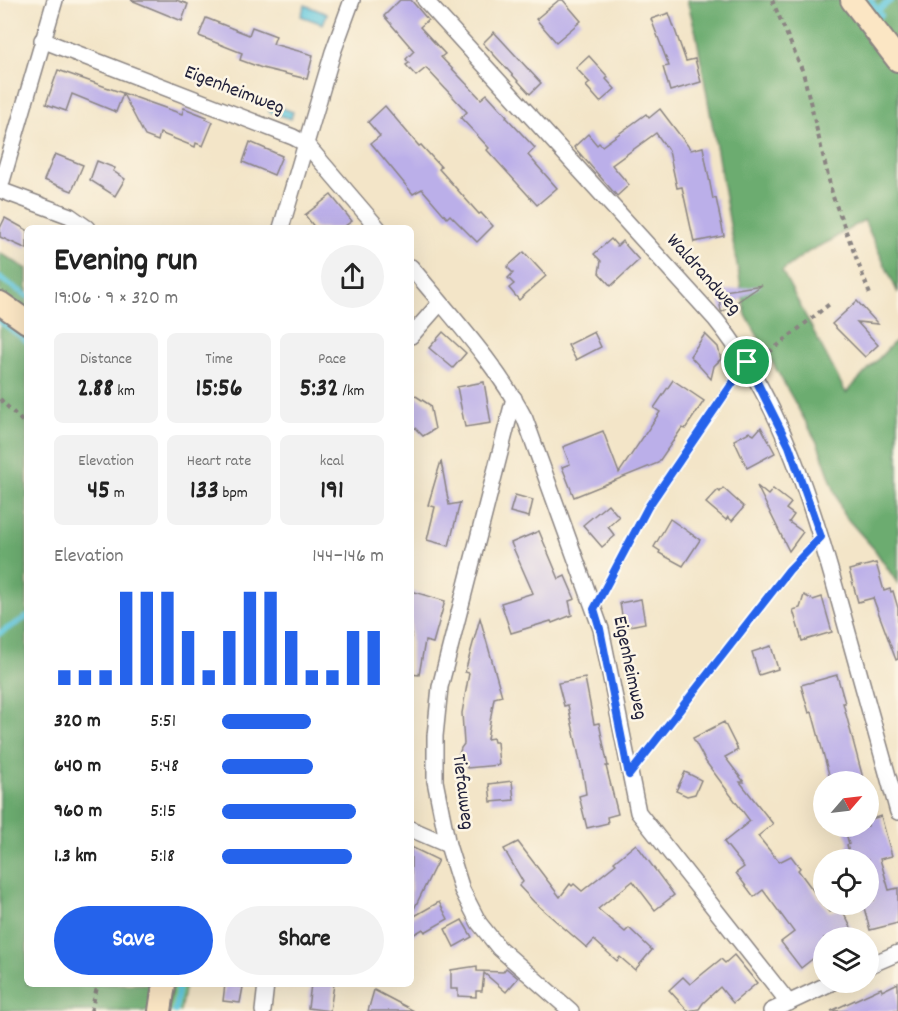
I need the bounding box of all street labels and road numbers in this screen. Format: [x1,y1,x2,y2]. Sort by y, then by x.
street label: Eigenheimweg [180,59,288,123]
street label: Waldrandweg [659,228,747,322]
street label: Eigenheimweg [604,614,654,722]
street label: Tiefauweg [443,753,481,831]

